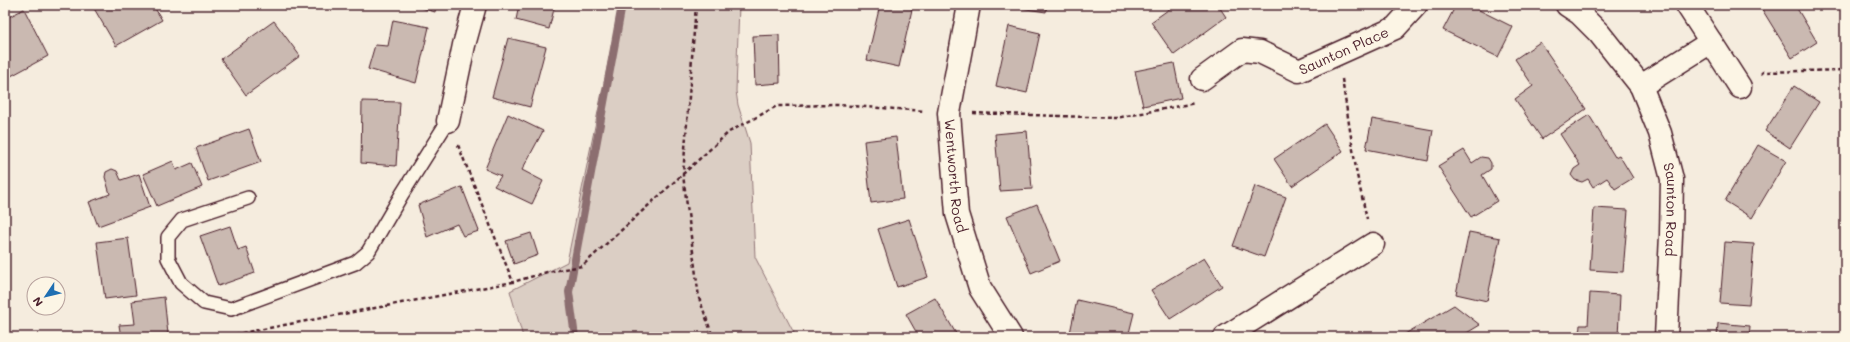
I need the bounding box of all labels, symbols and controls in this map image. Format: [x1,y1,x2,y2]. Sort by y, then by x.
street label: Saunton Place [1296,22,1392,79]
street label: Wentworth Road [940,118,972,235]
street label: Saunton Road [1659,161,1682,257]
north arrow [26,276,66,316]
text: N [29,294,46,310]

